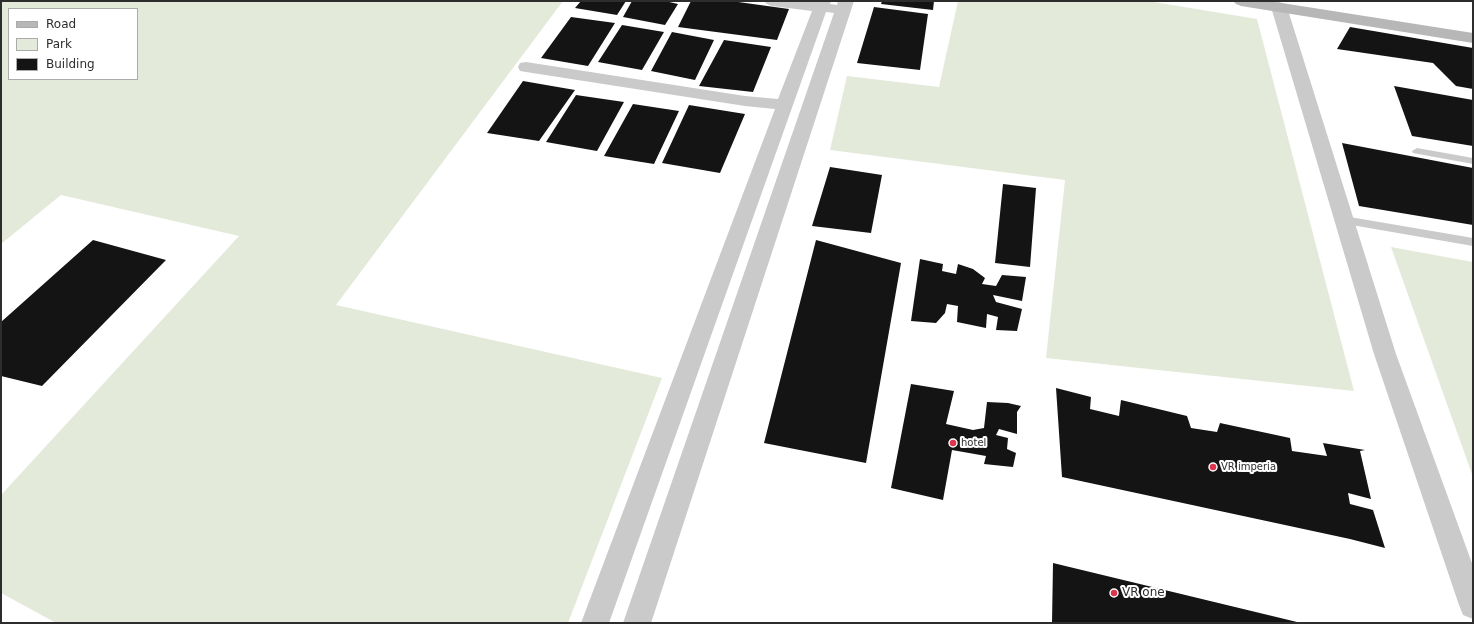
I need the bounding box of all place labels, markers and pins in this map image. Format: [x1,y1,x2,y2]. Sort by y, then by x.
place label: hotel [961,437,986,449]
marker: hotel [948,438,958,448]
place label: VR imperia [1221,461,1276,473]
marker: VR imperia [1208,462,1218,472]
place label: VR one [1122,586,1165,600]
marker: VR one [1109,588,1119,598]

